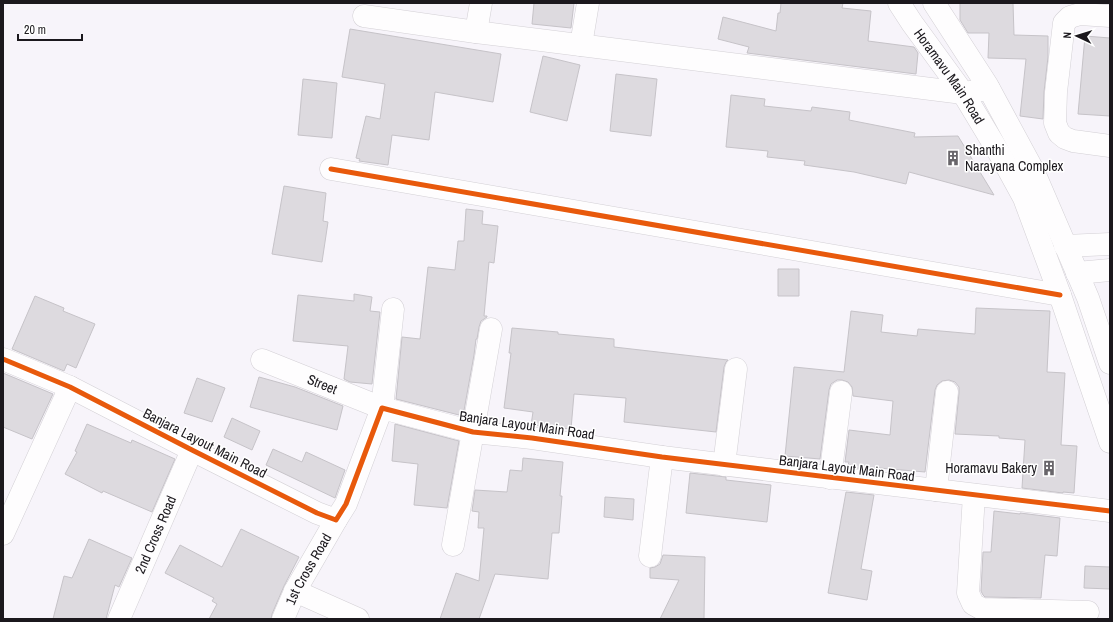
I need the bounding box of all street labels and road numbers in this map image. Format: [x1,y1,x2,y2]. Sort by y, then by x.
street label: Horamavu Main Road [910,25,989,127]
street label: Street [305,370,340,398]
street label: Banjara Layout Main Road [140,404,270,482]
street label: Banjara Layout Main Road [458,407,596,443]
street label: Banjara Layout Main Road [778,451,916,485]
street label: 2nd Cross Road [131,493,180,576]
street label: 1st Cross Road [281,530,335,607]

